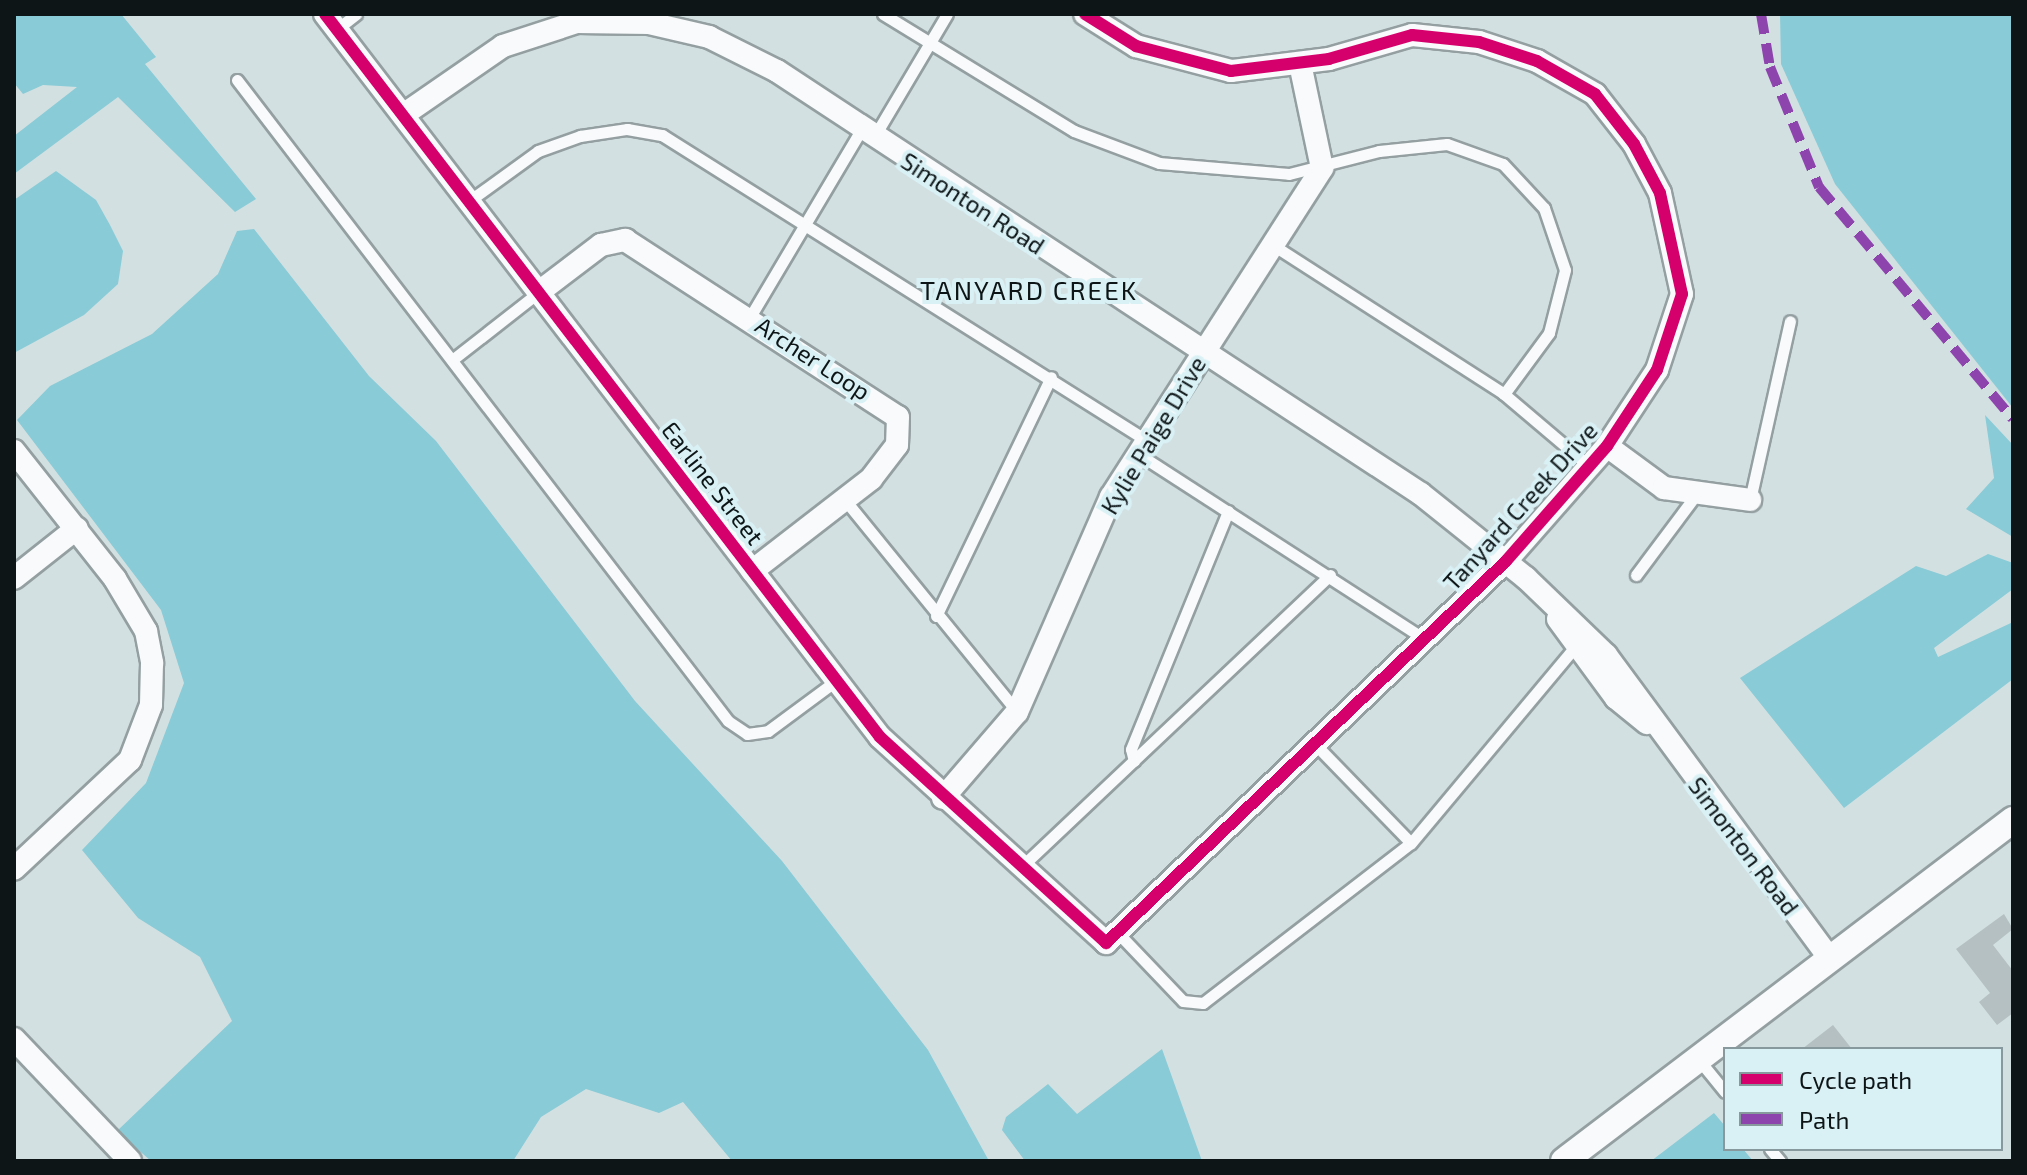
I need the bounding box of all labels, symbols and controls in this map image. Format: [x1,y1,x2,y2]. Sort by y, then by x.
street label: Simonton Road [896,146,1050,260]
district label: TANYARD CREEK [920,274,1138,306]
street label: Archer Loop [750,310,876,406]
street label: Kylie Paige Drive [1095,351,1211,519]
street label: Earline Street [656,416,770,550]
street label: Tanyard Creek Drive [1437,416,1603,596]
street label: Simonton Road [1683,771,1805,921]
legend [1723,1047,2003,1151]
text: Cycle path [1799,1065,1912,1094]
text: Path [1799,1105,1849,1134]

